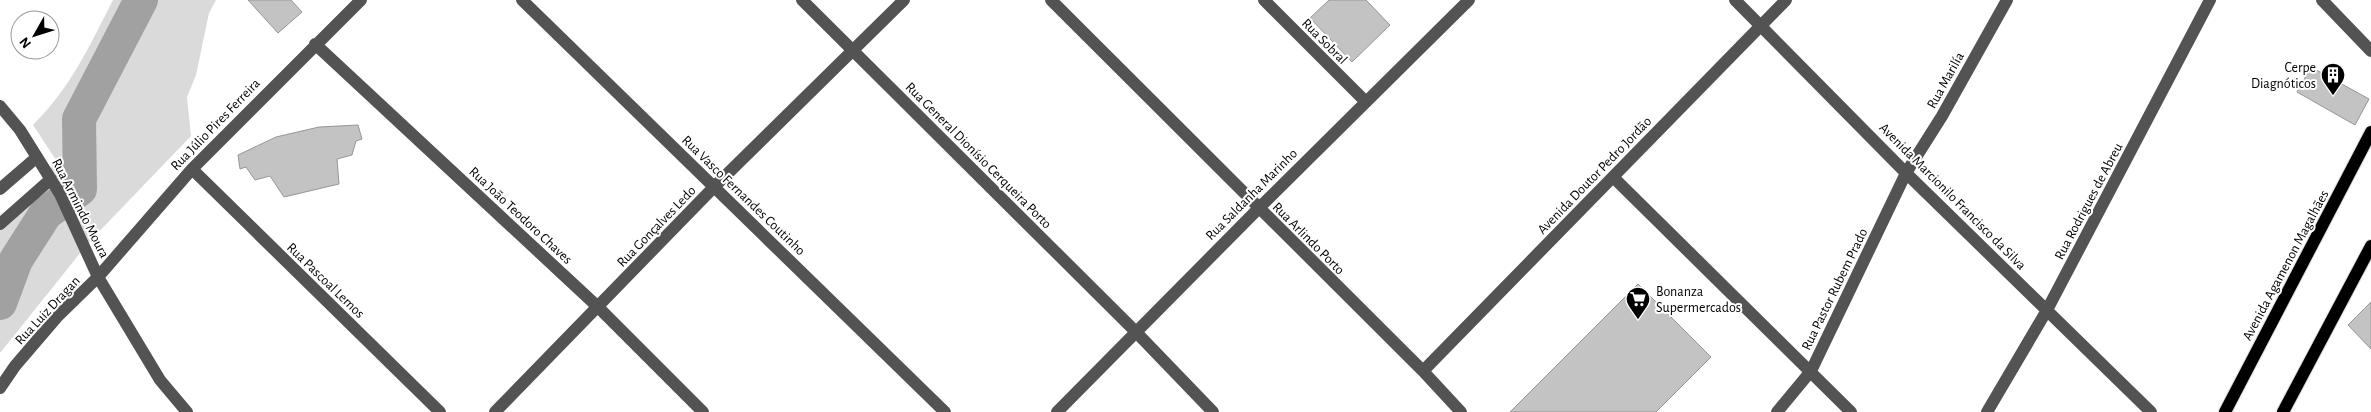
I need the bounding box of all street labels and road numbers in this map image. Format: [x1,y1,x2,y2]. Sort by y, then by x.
street label: Rua Sobral [1299,16,1350,67]
street label: Rua Marilía [1925,50,1967,111]
street label: Rua Júlio Pires Ferreira [168,76,263,173]
street label: Rua General Dionísio Cerqueira Porto [903,80,1054,231]
street label: Avenida Doutor Pedro Jordão [1535,114,1655,237]
street label: Avenida Marcionilo Francisco da Silva [1876,121,2029,273]
street label: Rua Vasco Fernandes Coutinho [679,133,808,258]
street label: Rua Rodrigues de Abreu [2052,141,2126,262]
street label: Rua Saldanha Marinho [1203,146,1300,243]
street label: Rua Armindo Moura [49,156,111,261]
street label: Rua João Teodoro Chaves [466,165,575,267]
street label: Rua Gonçalves Ledo [615,183,699,270]
street label: Avenida Agamenon Magalhães [2240,188,2332,343]
street label: Rua Arlindo Porto [1270,200,1347,278]
street label: Rua Pastor Rubem Prado [1799,226,1871,353]
street label: Rua Pascoal Lemos [284,240,367,321]
street label: Rua Luiz Dragan [13,274,83,348]

